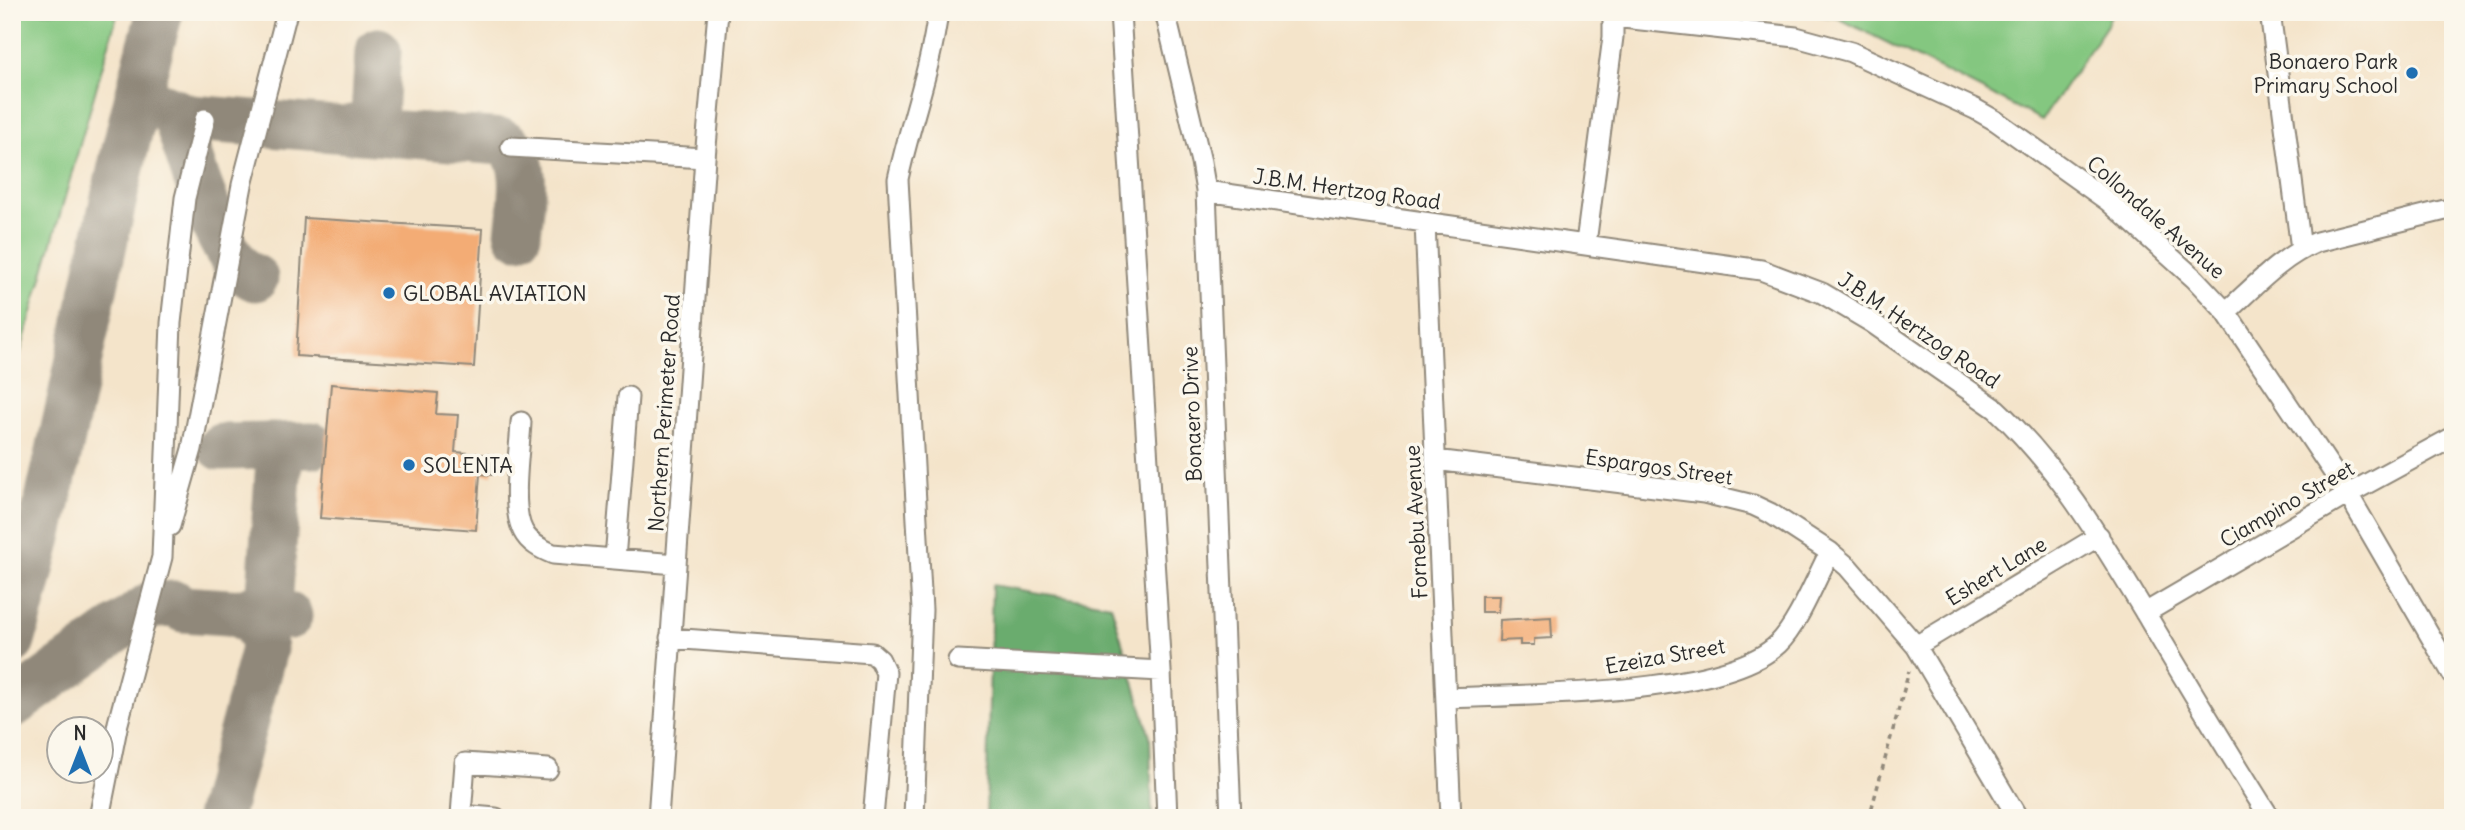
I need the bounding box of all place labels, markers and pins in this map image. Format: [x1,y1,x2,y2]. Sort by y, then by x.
place label: Bonaero Park Primary School [2253,48,2398,99]
marker: Bonaero Park Primary School [2404,65,2420,81]
place label: GLOBAL AVIATION [403,280,587,307]
marker: GLOBAL AVIATION [381,285,397,301]
place label: SOLENTA [423,452,513,479]
marker: SOLENTA [401,457,417,473]

